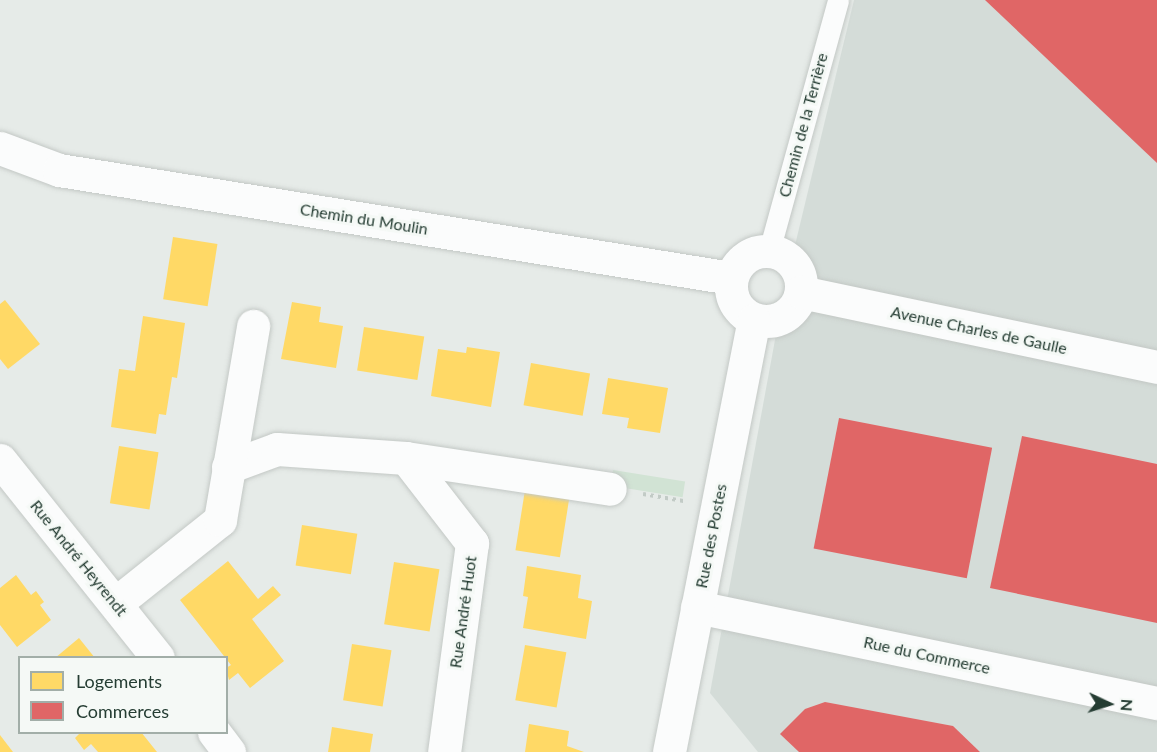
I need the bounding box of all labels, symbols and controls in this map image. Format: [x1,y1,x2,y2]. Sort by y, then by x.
street label: Chemin de la Terrière [774,50,832,200]
street label: Chemin du Moulin [299,199,429,239]
street label: Avenue Charles de Gaulle [889,302,1069,358]
street label: Rue des Postes [691,482,731,590]
street label: Rue André Heyrendt [26,496,132,620]
street label: Rue André Huot [446,554,480,670]
street label: Rue du Commerce [862,632,992,678]
legend [18,656,228,734]
text: Logements [76,670,162,692]
north arrow [1079,674,1139,734]
text: N [1118,698,1137,712]
text: Commerces [76,700,169,722]

